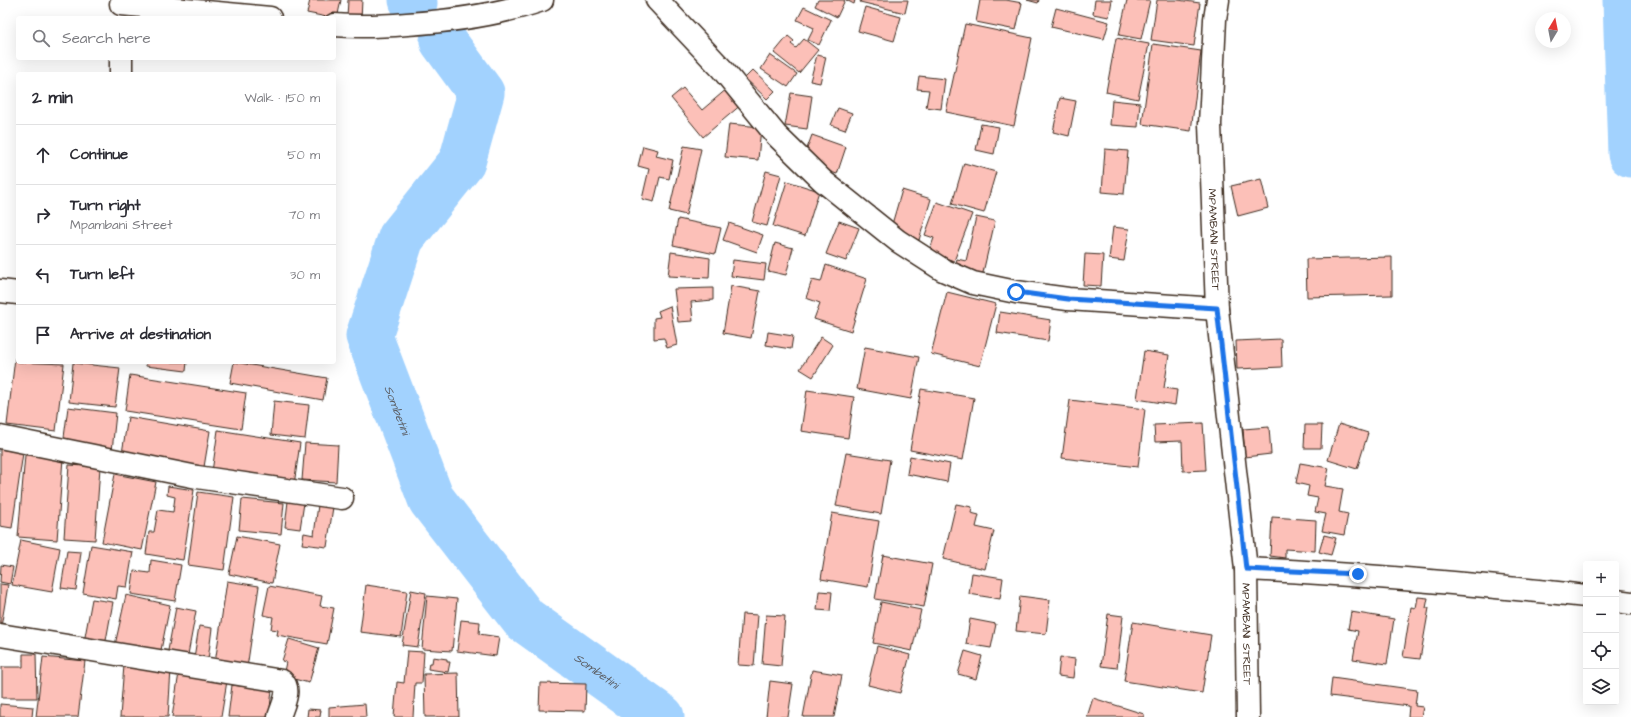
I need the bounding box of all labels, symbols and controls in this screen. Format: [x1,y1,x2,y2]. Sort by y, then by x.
north arrow [1535,12,1571,48]
search box [16,16,336,60]
icon: search [30,27,52,49]
text: Search here [62,28,151,49]
text: 2 min [32,86,73,110]
text: Walk · 150 m [245,89,320,107]
icon: ahead [32,144,54,166]
text: Continue [70,144,128,165]
text: 50 m [287,146,320,164]
street label: MPAMBANI STREET [1205,188,1224,291]
text: Turn right [70,195,141,216]
icon: right [32,204,54,226]
text: 70 m [288,206,320,224]
text: Mpambani Street [70,216,172,234]
icon: left [32,264,54,286]
text: Turn left [70,264,134,285]
text: 30 m [290,266,320,284]
route start [1007,283,1025,301]
icon: arrive [32,324,54,346]
text: Arrive at destination [70,324,211,345]
water label: Sombetini [380,383,415,439]
map controls [1583,561,1619,705]
button: + [1583,561,1619,597]
route end [1349,565,1367,583]
street label: MPAMBANI STREET [1239,583,1255,685]
button: − [1583,597,1619,633]
button: locate [1583,633,1619,669]
water label: Sombetini [571,649,624,694]
button: layers [1583,669,1619,705]

